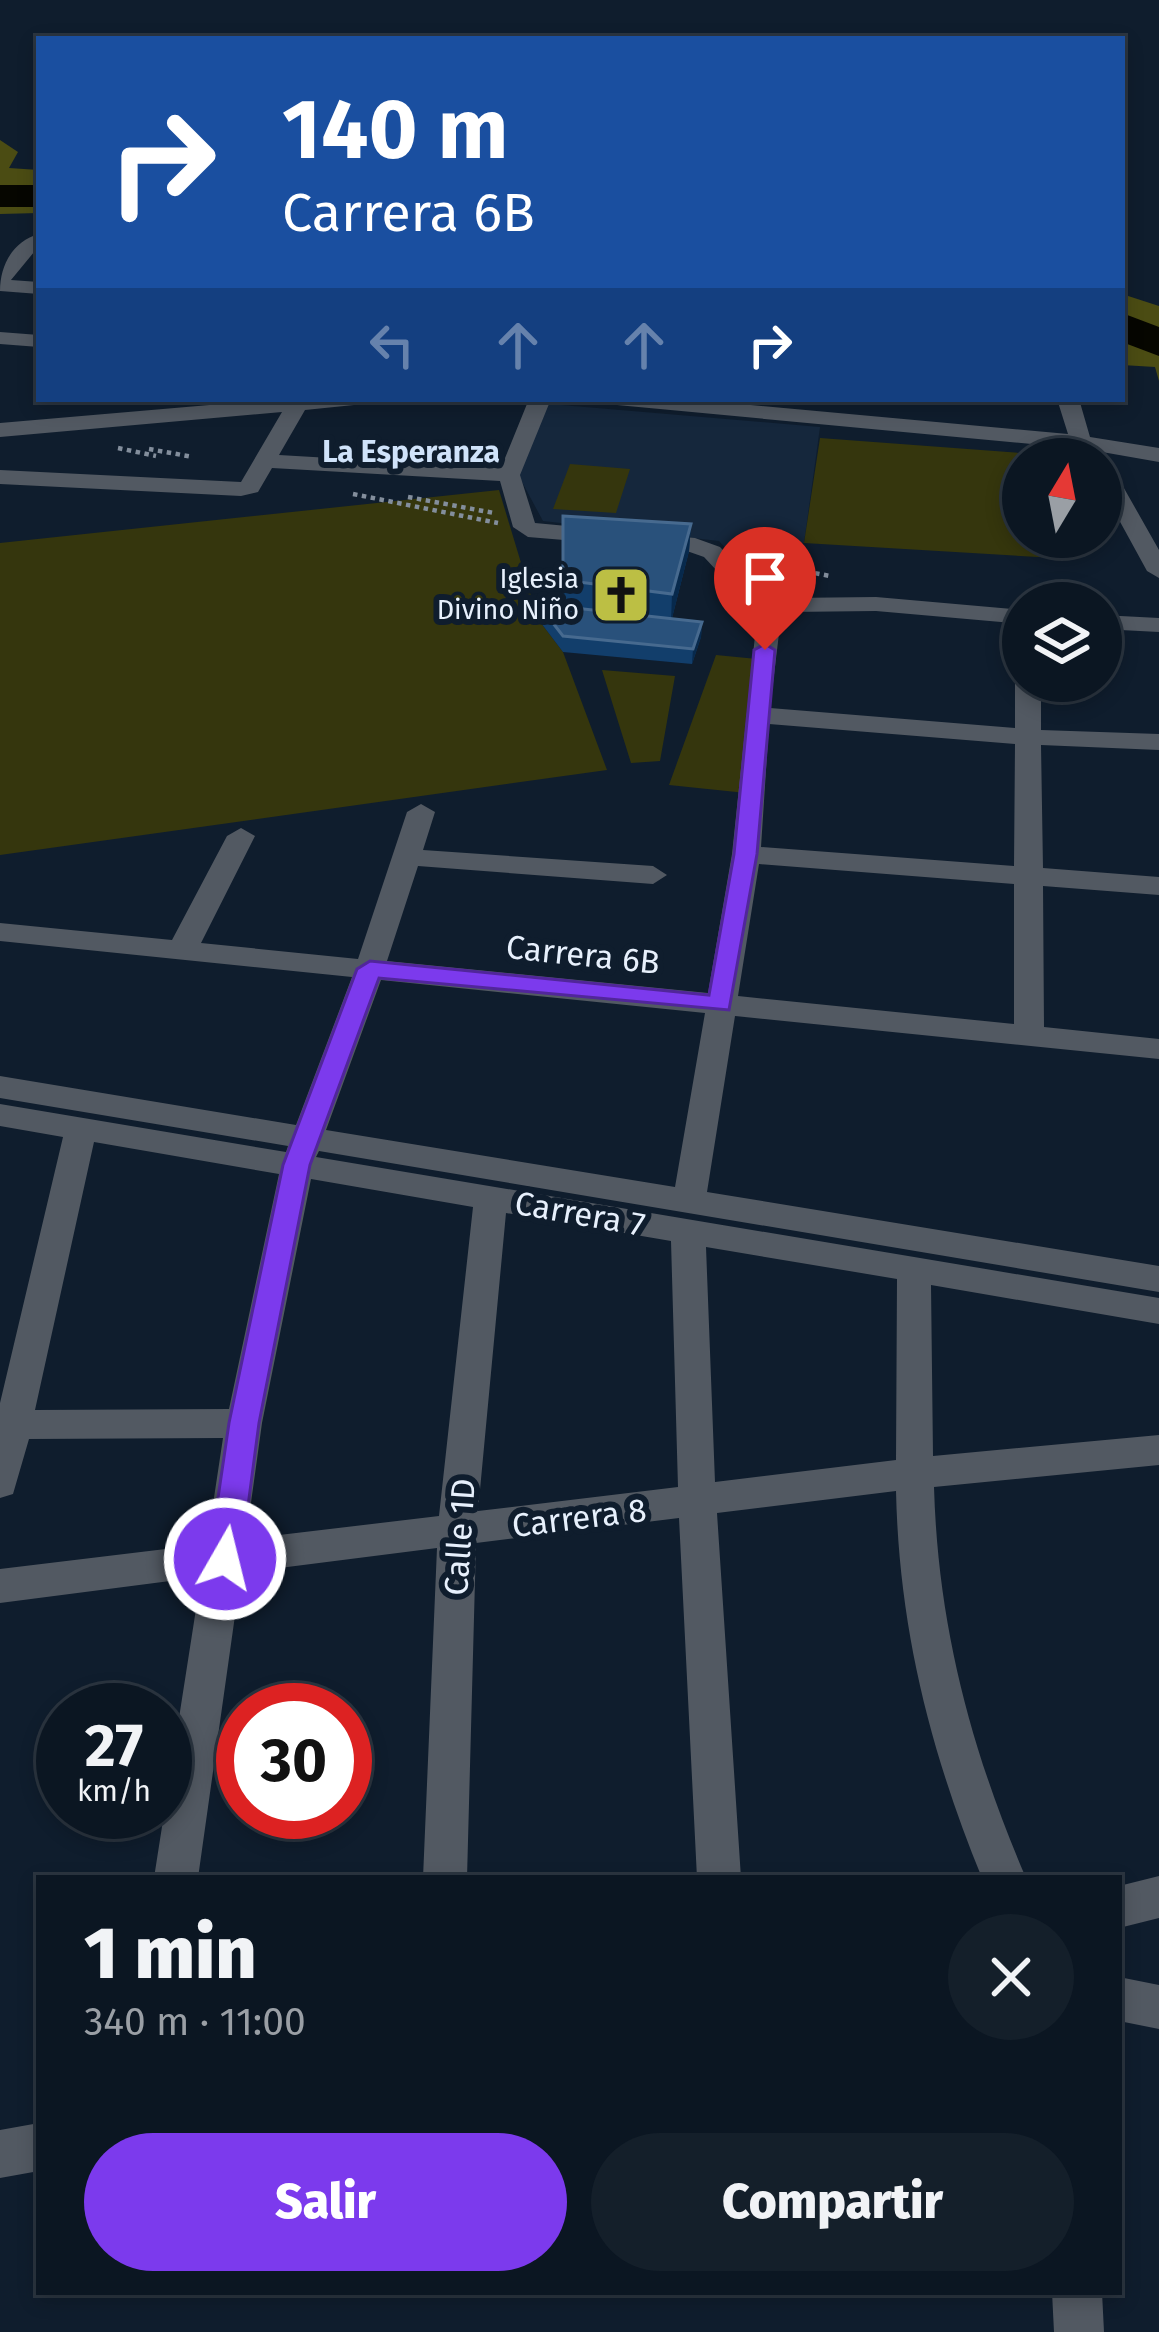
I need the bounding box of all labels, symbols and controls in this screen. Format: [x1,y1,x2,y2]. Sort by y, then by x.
text: 140 m [282,79,508,180]
icon: right [84,84,240,240]
text: Carrera 6B [282,181,535,245]
icon: left [359,312,425,378]
icon: ahead [485,312,551,378]
icon: ahead [611,312,677,378]
icon: right [737,312,803,378]
district label: La Esperanza [322,434,500,470]
north arrow [1002,438,1122,558]
map controls [1002,438,1122,702]
pin [714,527,816,650]
icon: arrive [732,545,798,611]
place label: Iglesia Divino Niño [437,563,579,626]
church icon: Iglesia Divino Niño [590,564,652,626]
button: layers [1002,582,1122,702]
street label: Carrera 6B [504,927,662,983]
street label: Carrera 7 [512,1183,648,1245]
street label: Calle 1D [436,1477,484,1597]
street label: Carrera 8 [510,1490,649,1546]
position arrow [162,1496,288,1622]
speed limit sign: 30 [216,1683,372,1839]
text: 27 [85,1710,143,1782]
text: km/h [77,1773,151,1809]
text: 1 min [84,1911,257,1997]
button: close [948,1914,1074,2040]
text: 340 m · 11:00 [84,1999,306,2045]
button: Salir [84,2133,567,2271]
button: Compartir [591,2133,1074,2271]

